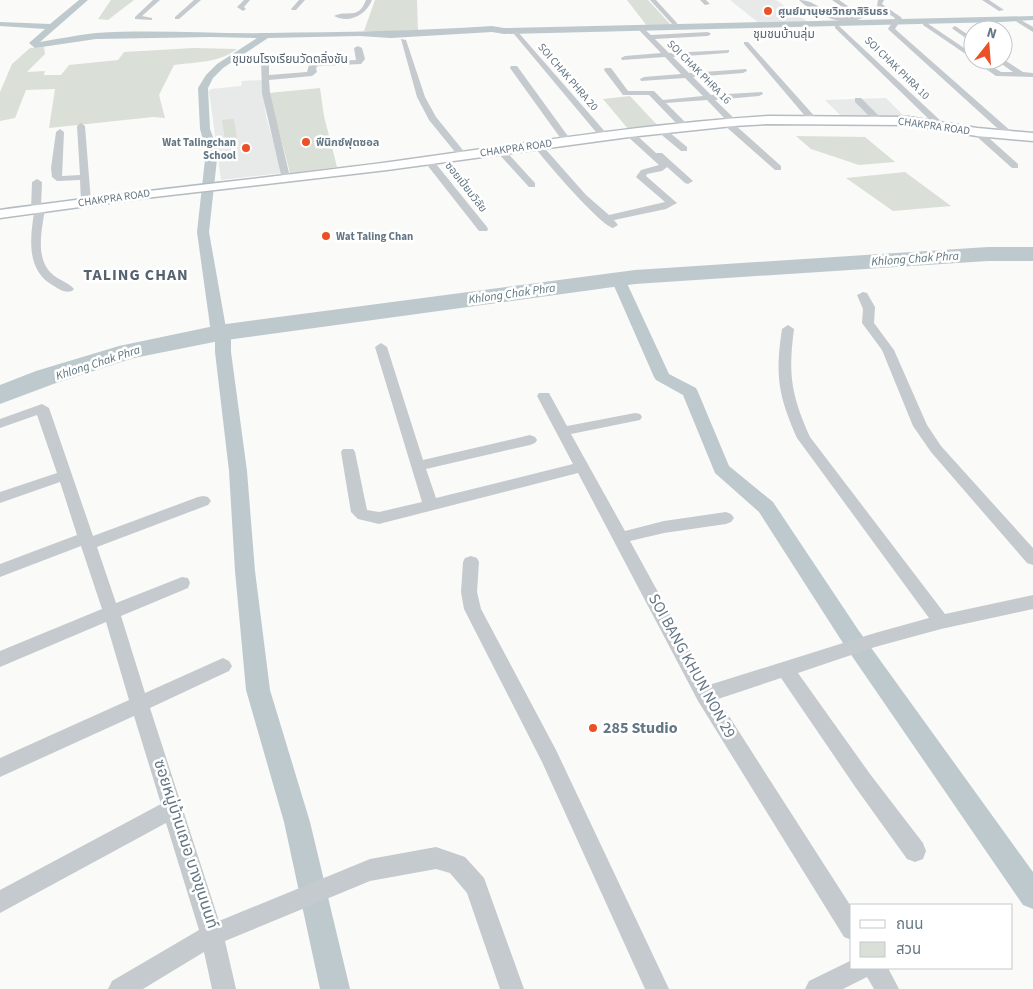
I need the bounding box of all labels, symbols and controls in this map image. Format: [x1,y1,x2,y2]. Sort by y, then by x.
place label: ศูนย์มานุษยวิทยาสิรินธร [778,4,888,19]
marker: ศูนย์มานุษยวิทยาสิรินธร [762,5,774,17]
north arrow [963,20,1013,70]
text: N [984,23,999,44]
district label: ชุมชนบ้านลุ่ม [753,26,815,43]
street label: SOI CHAK PHRA 10 [861,33,933,103]
street label: SOI CHAK PHRA 16 [664,37,735,108]
street label: SOI CHAK PHRA 20 [534,40,602,114]
district label: ชุมชนโรงเรียนวัดตลิ่งชัน [232,50,348,68]
street label: CHAKPRA ROAD [897,114,971,139]
place label: Wat Talingchan School [162,135,237,163]
place label: ฟีนิกซ์ฟุตซอล [316,135,379,150]
street label: CHAKPRA ROAD [479,135,553,160]
marker: ฟีนิกซ์ฟุตซอล [300,136,312,148]
marker: Wat Talingchan School [240,142,252,154]
street label: ซอยเปี่ยมวิลัย [442,158,491,215]
street label: CHAKPRA ROAD [77,185,151,210]
place label: Wat Taling Chan [336,229,413,244]
marker: Wat Taling Chan [320,230,332,242]
water label: Khlong Chak Phra [871,247,960,271]
district label: TALING CHAN [83,264,189,286]
water label: Khlong Chak Phra [467,279,557,309]
water label: Khlong Chak Phra [54,341,143,385]
street label: SOI BANG KHUN NON 29 [643,590,741,742]
place label: 285 Studio [603,717,678,739]
marker: 285 Studio [587,722,599,734]
street label: ซอยหมู่บ้านเฌอ บางขุนนนท์ [148,757,224,931]
legend [850,904,1013,969]
text: ถนน [896,914,923,935]
text: สวน [896,939,921,960]

